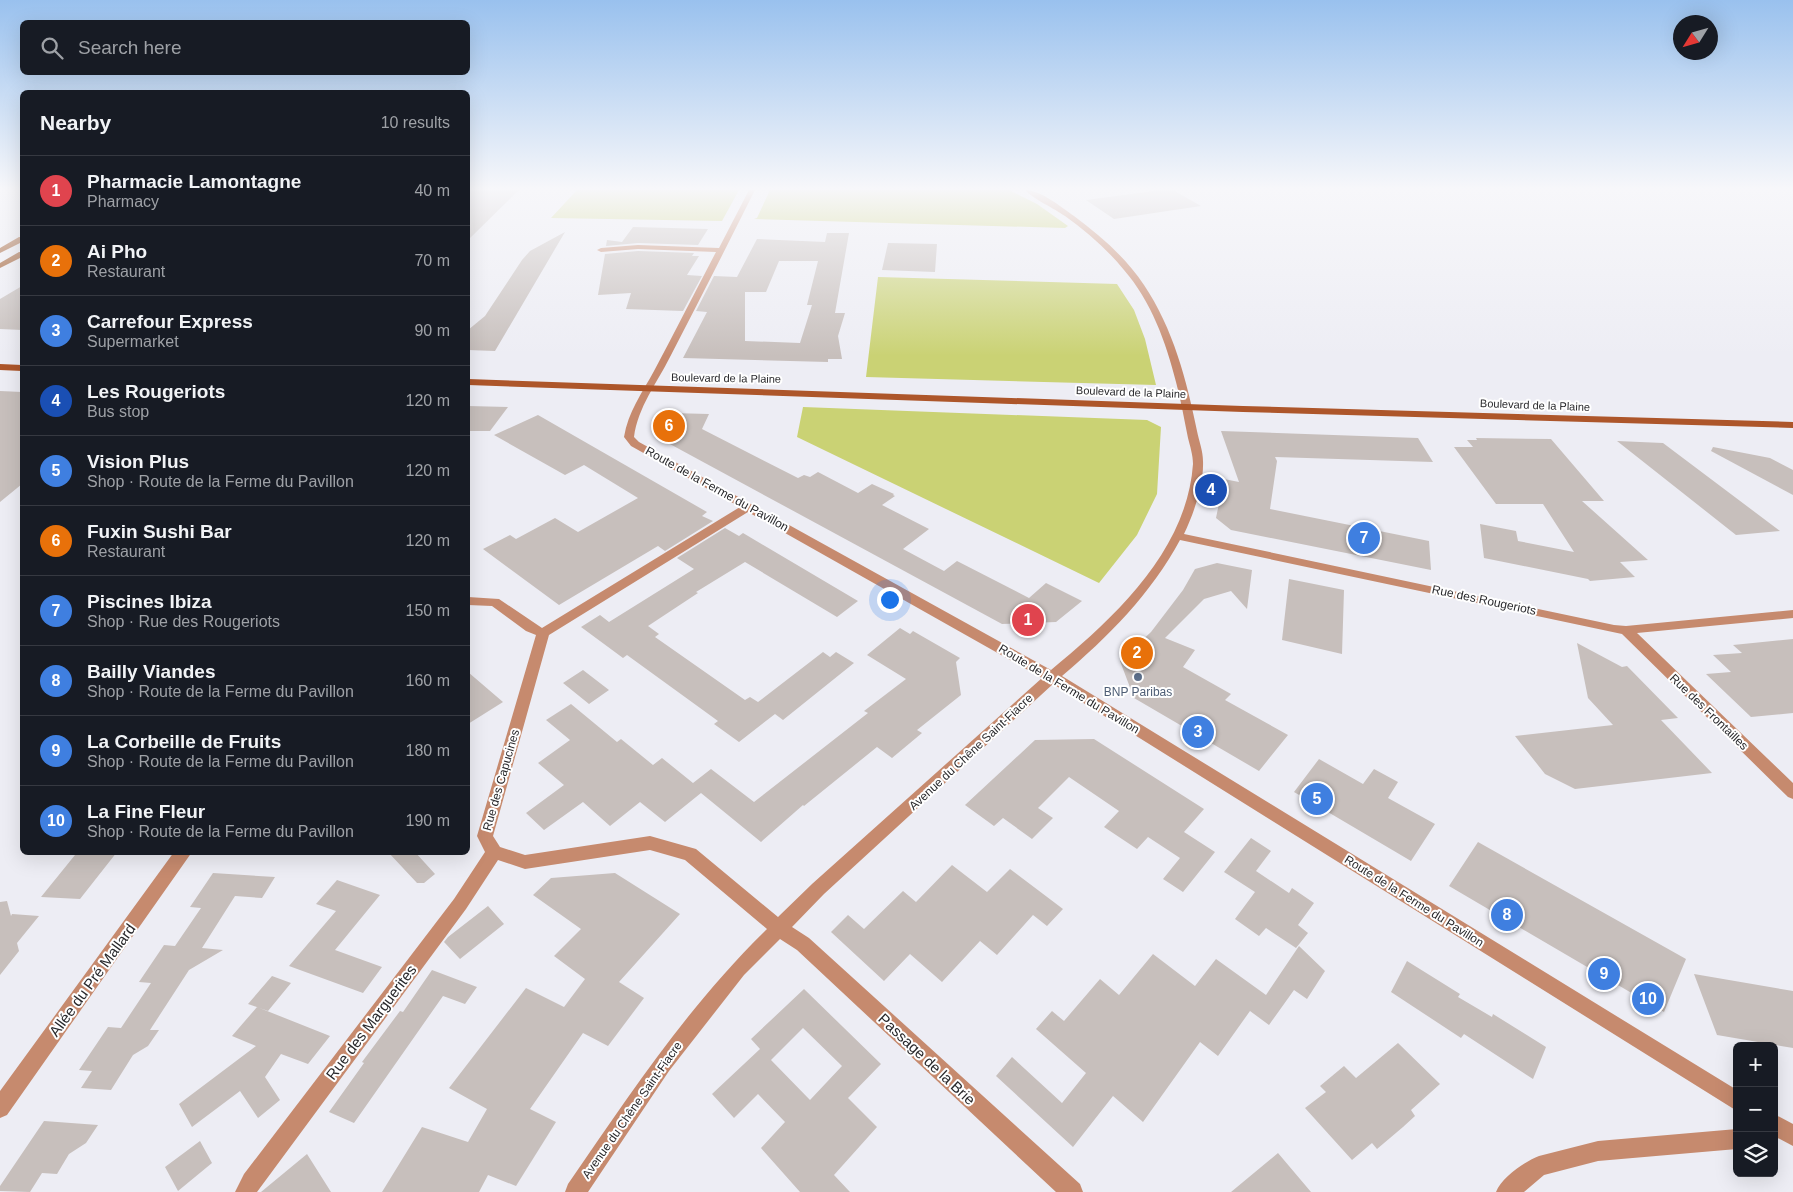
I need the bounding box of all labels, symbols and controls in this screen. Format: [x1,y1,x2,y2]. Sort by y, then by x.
north arrow [1673,15,1718,60]
search box [20,20,470,75]
icon: search [38,34,66,62]
text: Search here [78,37,182,58]
text: Nearby [40,111,111,134]
text: 10 results [381,114,450,131]
text: Pharmacie Lamontagne [87,171,301,192]
text: 1 [52,182,60,199]
text: 40 m [414,182,450,199]
text: Pharmacy [87,193,159,210]
text: Ai Pho [87,241,147,262]
text: 2 [52,252,60,269]
text: 70 m [414,252,450,269]
text: Restaurant [87,263,165,280]
text: Carrefour Express [87,311,253,332]
text: 3 [52,322,60,339]
text: 90 m [414,322,450,339]
text: Supermarket [87,333,179,350]
street label: Boulevard de la Plaine [671,371,781,385]
text: Les Rougeriots [87,381,225,402]
street label: Boulevard de la Plaine [1076,384,1186,400]
text: 4 [52,392,60,409]
text: 120 m [406,392,450,409]
street label: Boulevard de la Plaine [1480,397,1590,413]
text: Bus stop [87,403,149,420]
pin: 6 [653,407,685,445]
street label: Route de la Ferme du Pavillon [643,444,791,534]
text: Vision Plus [87,451,189,472]
text: 5 [52,462,60,479]
text: 120 m [406,462,450,479]
pin: 4 [1195,471,1227,509]
text: Shop · Route de la Ferme du Pavillon [87,473,354,490]
pin: 7 [1348,519,1380,557]
text: Fuxin Sushi Bar [87,521,232,542]
text: 6 [52,532,60,549]
text: 120 m [406,532,450,549]
text: Restaurant [87,543,165,560]
street label: Rue des Rougeriots [1431,582,1537,618]
your location [877,587,903,613]
text: Piscines Ibiza [87,591,212,612]
pin: 1 [1012,601,1044,639]
text: 7 [52,602,60,619]
text: 150 m [406,602,450,619]
text: Shop · Rue des Rougeriots [87,613,280,630]
pin: 2 [1121,634,1153,672]
street label: Route de la Ferme du Pavillon [996,641,1142,737]
text: Bailly Viandes [87,661,216,682]
marker: BNP Paribas [1132,671,1144,683]
street label: Rue des Frontailles [1667,671,1751,753]
text: 8 [52,672,60,689]
text: 160 m [406,672,450,689]
text: Shop · Route de la Ferme du Pavillon [87,683,354,700]
place label: BNP Paribas [1104,685,1172,699]
street label: Avenue du Chêne Saint-Fiacre [906,691,1036,813]
pin: 3 [1182,713,1214,751]
street label: Rue des Capucines [480,728,522,832]
text: La Corbeille de Fruits [87,731,281,752]
text: 9 [52,742,60,759]
text: 180 m [406,742,450,759]
text: Shop · Route de la Ferme du Pavillon [87,753,354,770]
pin: 5 [1301,780,1333,818]
text: La Fine Fleur [87,801,205,822]
text: 10 [47,812,65,829]
text: 190 m [406,812,450,829]
text: Shop · Route de la Ferme du Pavillon [87,823,354,840]
street label: Route de la Ferme du Pavillon [1342,852,1486,950]
pin: 8 [1491,896,1523,934]
street label: Allée du Pré Mallard [45,920,139,1040]
pin: 9 [1588,955,1620,993]
street label: Rue des Marguerites [322,961,420,1083]
pin: 10 [1632,980,1664,1018]
street label: Passage de la Brie [875,1010,979,1108]
street label: Avenue du Chêne Saint-Fiacre [579,1039,685,1181]
map controls [1733,1042,1778,1177]
button: + [1733,1042,1778,1087]
button: − [1733,1087,1778,1132]
button: layers [1733,1132,1778,1177]

